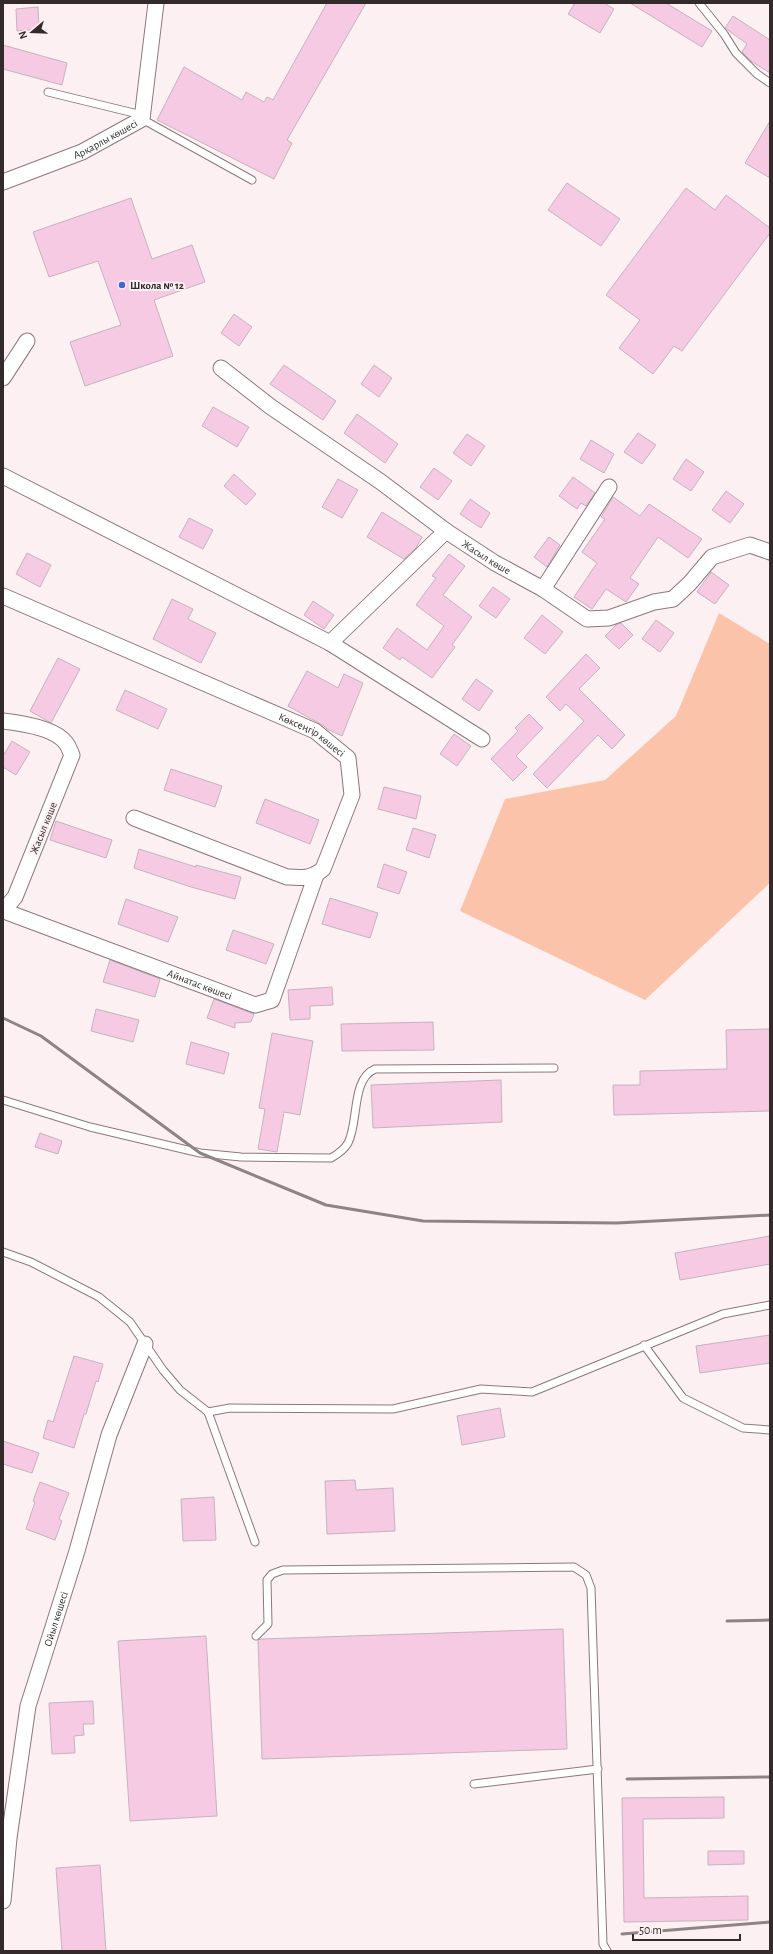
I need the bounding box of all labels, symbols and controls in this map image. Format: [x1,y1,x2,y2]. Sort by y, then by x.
north arrow [12,12,52,52]
text: N [17,30,29,41]
street label: Арқарлы көшесі [72,118,139,161]
marker: Школа № 12 [117,280,127,290]
place label: Школа № 12 [130,280,184,291]
street label: Жасыл көше [460,538,512,576]
street label: Көксеңгір көшесі [277,711,347,759]
street label: Жасыл көше [28,801,59,856]
street label: Айнатас көшесі [166,968,233,1002]
street label: Ойыл көшесі [42,1590,70,1648]
scale bar [633,1916,740,1942]
text: 50 m [639,1924,662,1936]

